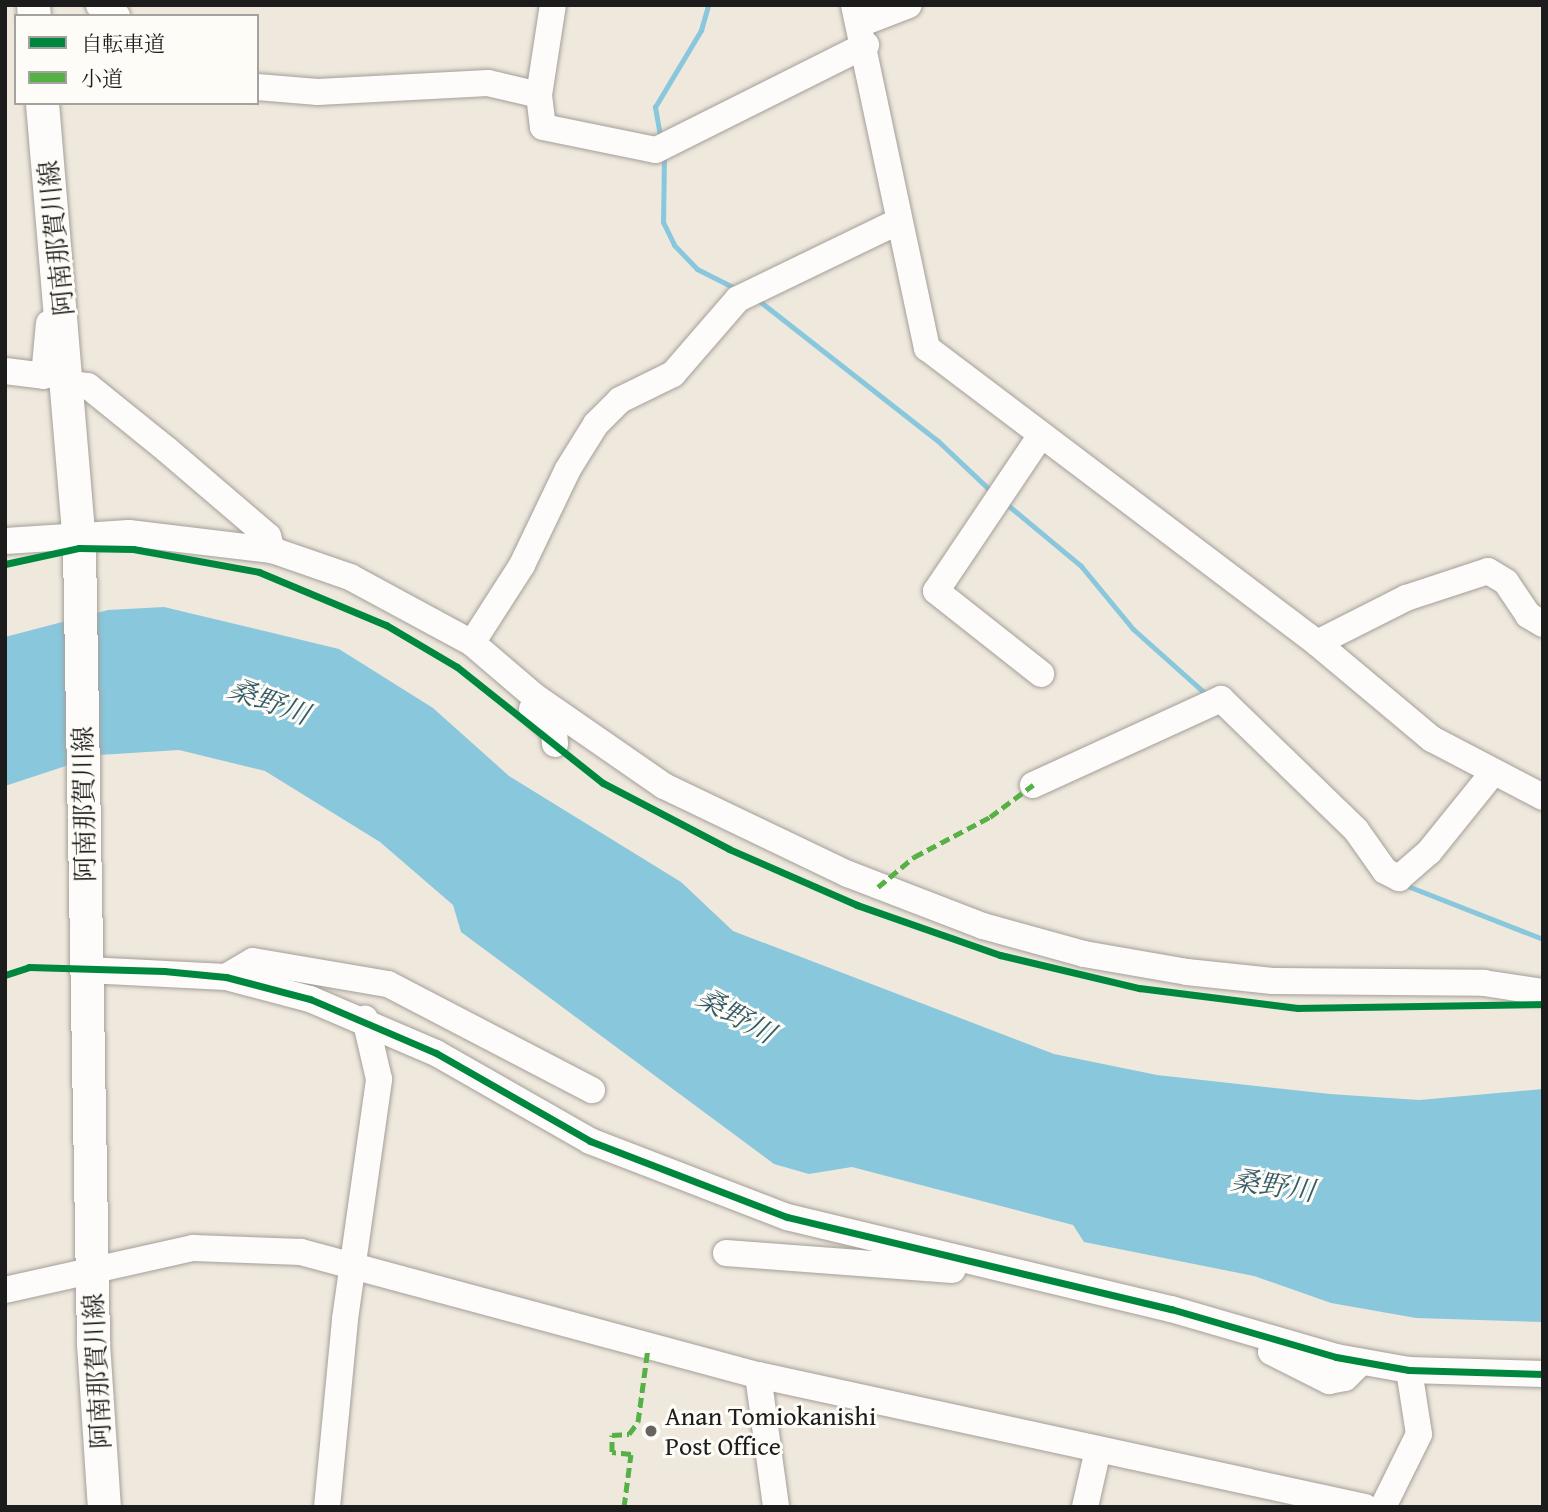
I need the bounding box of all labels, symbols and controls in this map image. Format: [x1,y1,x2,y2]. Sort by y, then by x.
legend [14,14,259,105]
text: 自転車道 [81,28,165,59]
text: 小道 [81,63,123,94]
street label: 阿南那賀川線 [32,159,80,317]
water label: 桑野川 [224,671,314,731]
street label: 阿南那賀川線 [67,726,101,882]
water label: 桑野川 [691,980,781,1050]
water label: 桑野川 [1229,1163,1317,1207]
street label: 阿南那賀川線 [77,1292,117,1450]
place label: Anan Tomiokanishi Post Office [665,1400,876,1462]
marker: Anan Tomiokanishi Post Office [643,1423,659,1439]

